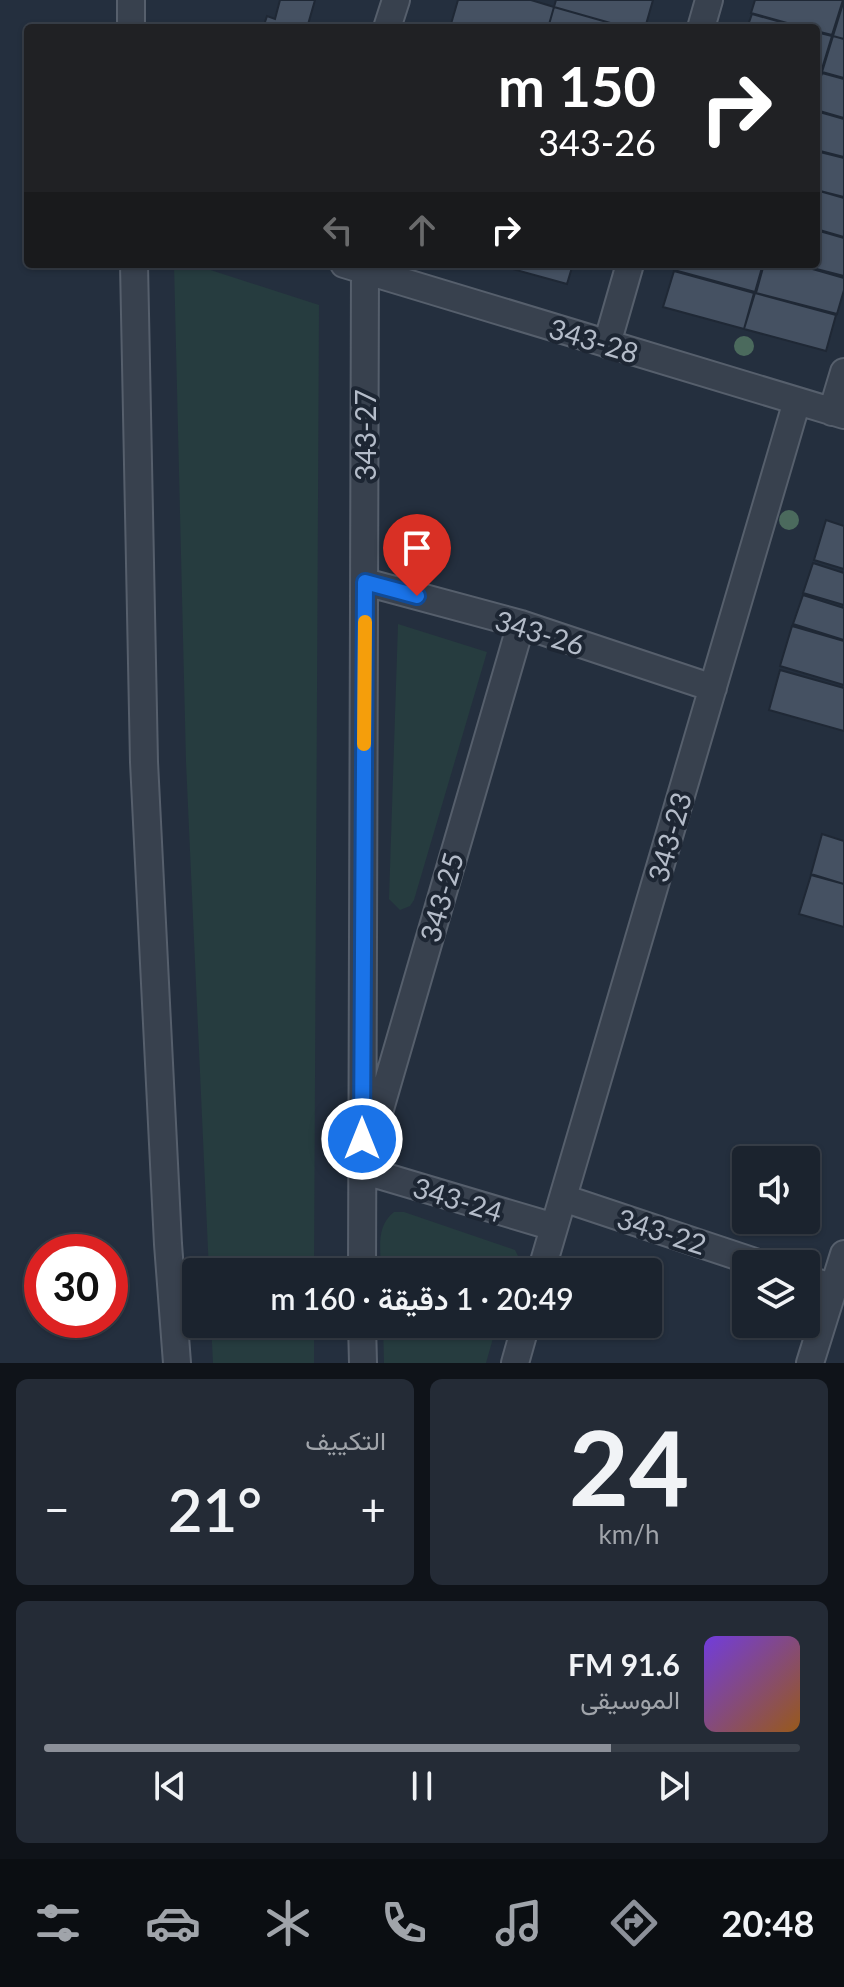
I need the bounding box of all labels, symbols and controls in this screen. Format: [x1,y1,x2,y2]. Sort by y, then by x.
text: 150 m [498,52,656,119]
icon: right [684,56,788,160]
text: 343-26 [538,120,656,164]
icon: left [316,208,360,252]
icon: ahead [400,208,444,252]
icon: right [484,208,528,252]
street label: 343-28 [545,310,643,370]
street label: 343-27 [348,389,382,481]
pin [383,514,451,596]
icon: arrive [395,526,439,570]
street label: 343-26 [491,602,589,662]
street label: 343-23 [640,788,698,886]
street label: 343-25 [412,848,470,946]
position arrow [320,1097,404,1181]
map controls [732,1146,820,1338]
button: sound [732,1146,820,1234]
street label: 343-24 [409,1169,507,1229]
street label: 343-22 [613,1201,711,1261]
speed limit sign: 30 [24,1234,128,1338]
button: layers [732,1250,820,1338]
text: 20:49 · 1 دقيقة · 160 m [270,1280,574,1316]
text: 24 [569,1403,689,1528]
text: التكييف [305,1424,386,1456]
text: 21° [168,1473,262,1545]
text: − [44,1483,70,1535]
text: + [360,1483,386,1535]
text: km/h [599,1518,659,1550]
text: 91.6 FM [568,1646,680,1682]
text: الموسيقى [580,1683,680,1715]
icon: previous [148,1764,192,1808]
icon: pause [400,1764,444,1808]
icon: next [652,1764,696,1808]
icon: filters [30,1895,86,1951]
icon: car [145,1895,201,1951]
icon: climate [260,1895,316,1951]
icon: phone [376,1895,432,1951]
icon: music [491,1895,547,1951]
icon: directions [606,1895,662,1951]
text: 20:48 [722,1901,814,1945]

